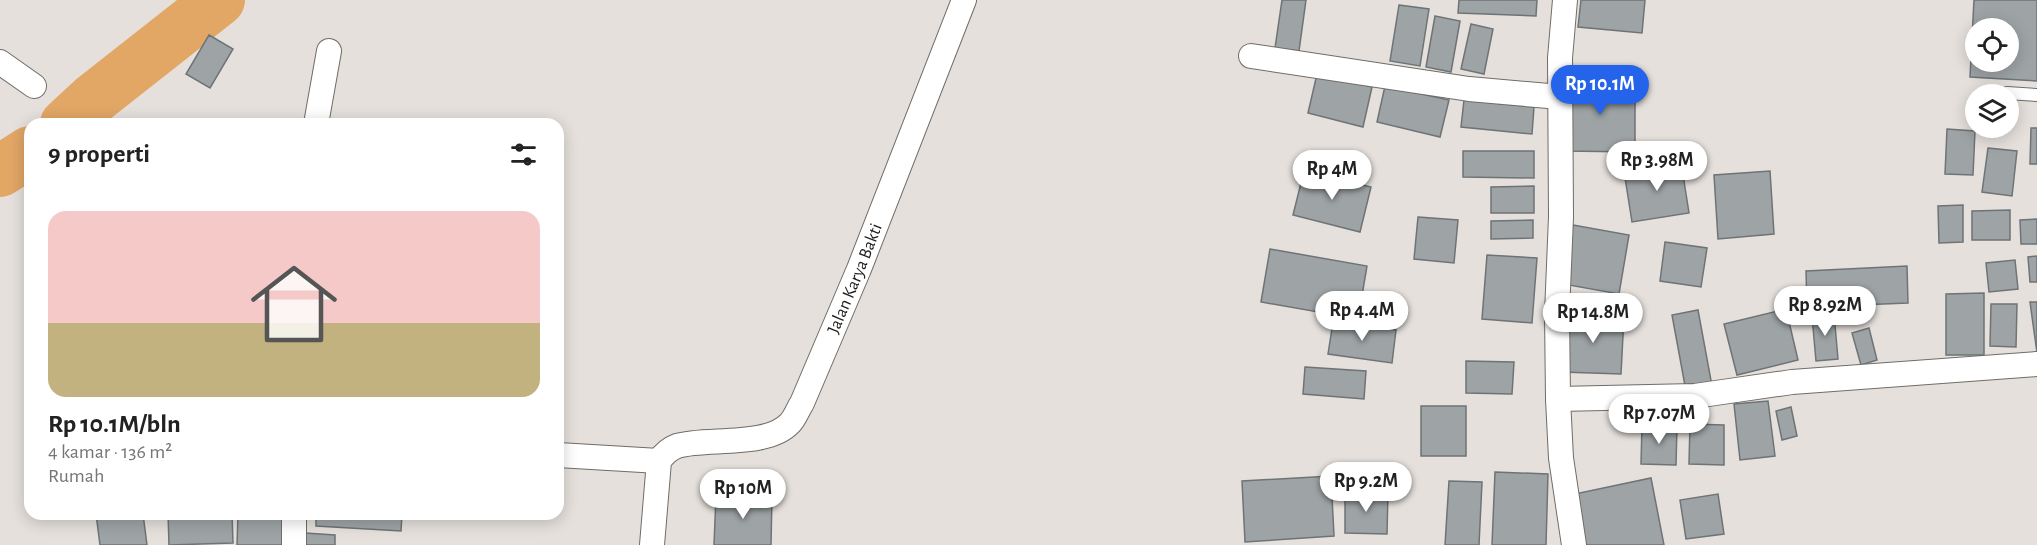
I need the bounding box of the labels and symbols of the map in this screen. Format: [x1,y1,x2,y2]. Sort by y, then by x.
pin: Rp 10.1M [1538,65,1662,116]
pin: Rp 3.98M [1595,141,1719,192]
pin: Rp 4M [1290,150,1374,201]
street label: Jalan Karya Bakti [825,221,886,336]
pin: Rp 8.92M [1763,286,1887,337]
pin: Rp 4.4M [1307,291,1417,342]
pin: Rp 14.8M [1531,293,1655,344]
pin: Rp 7.07M [1597,394,1721,445]
pin: Rp 9.2M [1311,462,1421,513]
pin: Rp 10M [694,469,792,520]

